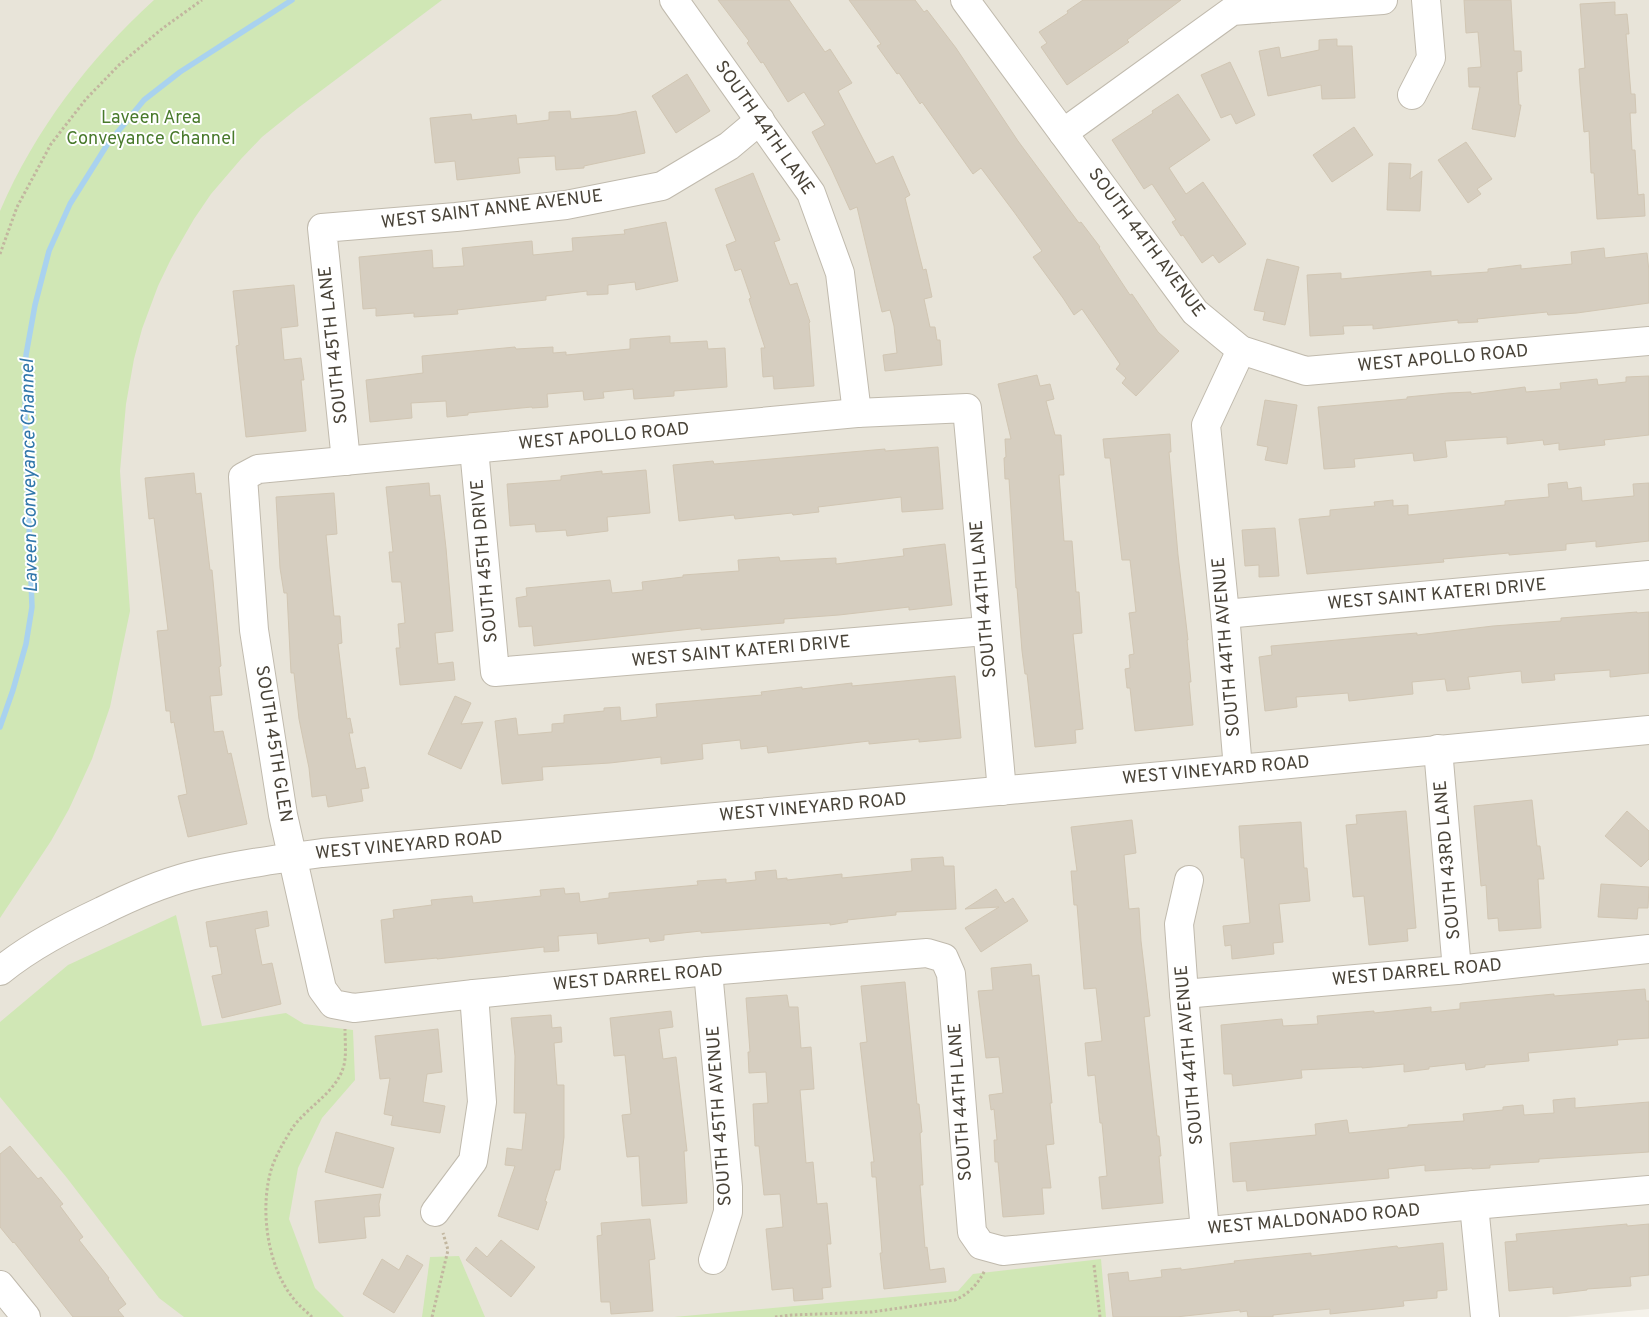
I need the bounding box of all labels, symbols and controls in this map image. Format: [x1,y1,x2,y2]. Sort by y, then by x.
street label: SOUTH 44TH LANE [709,56,819,200]
park label: Laveen Area Conveyance Channel [66,107,236,151]
street label: SOUTH 44TH AVENUE [1082,164,1210,322]
street label: WEST SAINT ANNE AVENUE [380,185,604,235]
street label: SOUTH 45TH LANE [314,265,354,425]
street label: WEST APOLLO ROAD [1357,340,1529,378]
water label: Laveen Conveyance Channel [16,358,44,593]
street label: WEST APOLLO ROAD [518,418,690,456]
street label: SOUTH 45TH DRIVE [466,478,504,644]
street label: SOUTH 44TH LANE [966,519,1002,679]
street label: SOUTH 44TH AVENUE [1208,556,1246,738]
street label: WEST SAINT KATERI DRIVE [1327,574,1547,616]
street label: WEST SAINT KATERI DRIVE [631,631,851,673]
street label: SOUTH 45TH GLEN [249,664,297,824]
street label: WEST VINEYARD ROAD [1121,751,1311,791]
street label: SOUTH 43RD LANE [1430,779,1466,941]
street label: WEST VINEYARD ROAD [718,788,908,828]
street label: WEST VINEYARD ROAD [314,826,504,866]
street label: WEST DARREL ROAD [1331,954,1503,992]
street label: WEST DARREL ROAD [552,959,724,997]
street label: SOUTH 44TH AVENUE [1171,964,1209,1146]
street label: SOUTH 44TH LANE [944,1022,978,1182]
street label: SOUTH 45TH AVENUE [702,1025,738,1207]
street label: WEST MALDONADO ROAD [1207,1199,1421,1241]

